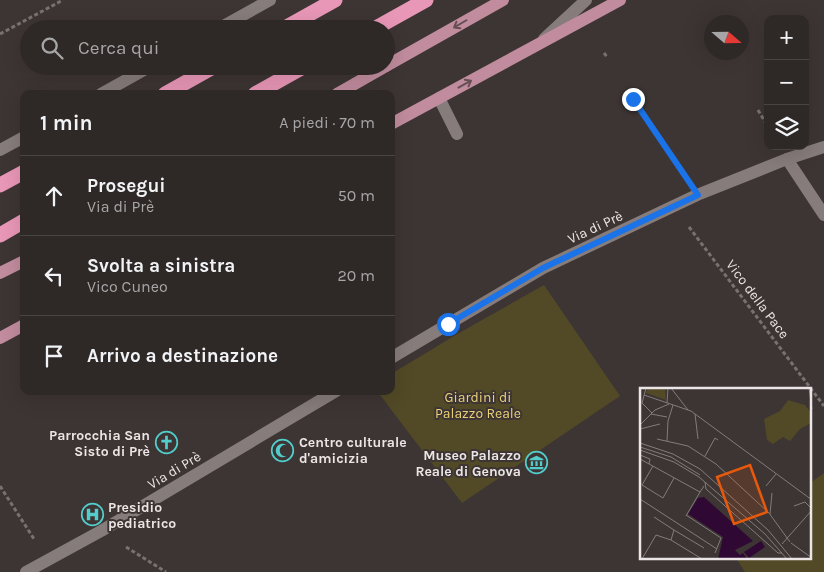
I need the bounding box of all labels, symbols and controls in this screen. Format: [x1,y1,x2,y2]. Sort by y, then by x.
north arrow [704,15,749,60]
map controls [764,15,809,150]
button: + [764,15,809,60]
one-way arrow [453,19,468,29]
search box [20,20,395,75]
icon: search [38,34,66,62]
text: Cerca qui [78,37,159,59]
button: − [764,60,809,105]
one-way arrow [457,79,472,89]
route end [622,88,645,111]
button: layers [764,105,809,150]
text: 1 min [40,111,93,135]
text: A piedi · 70 m [279,113,375,132]
text: Prosegui [87,175,166,197]
icon: ahead [40,182,68,210]
text: 50 m [338,186,375,205]
text: Via di Prè [87,197,154,216]
street label: Via di Prè [565,207,625,248]
text: Svolta a sinistra [87,255,235,277]
street label: Vico della Pace [722,256,793,342]
icon: left [40,262,68,290]
text: 20 m [337,266,375,285]
text: Vico Cuneo [87,277,168,296]
route start [437,313,460,336]
icon: arrive [40,342,68,370]
text: Arrivo a destinazione [87,345,278,367]
inset map [640,388,812,560]
park label: Giardini di Palazzo Reale [435,389,521,422]
place label: Parrocchia San Sisto di Prè [49,427,150,460]
church icon: Parrocchia San Sisto di Prè [154,431,178,455]
place label: Centro culturale d'amicizia [299,434,407,467]
mosque icon: Centro culturale d'amicizia [271,438,295,462]
place label: Museo Palazzo Reale di Genova [415,447,521,480]
street label: Via di Prè [145,448,204,493]
museum icon: Museo Palazzo Reale di Genova [525,451,549,475]
place label: Presidio pediatrico [108,499,176,532]
hospital icon: Presidio pediatrico [80,503,104,527]

